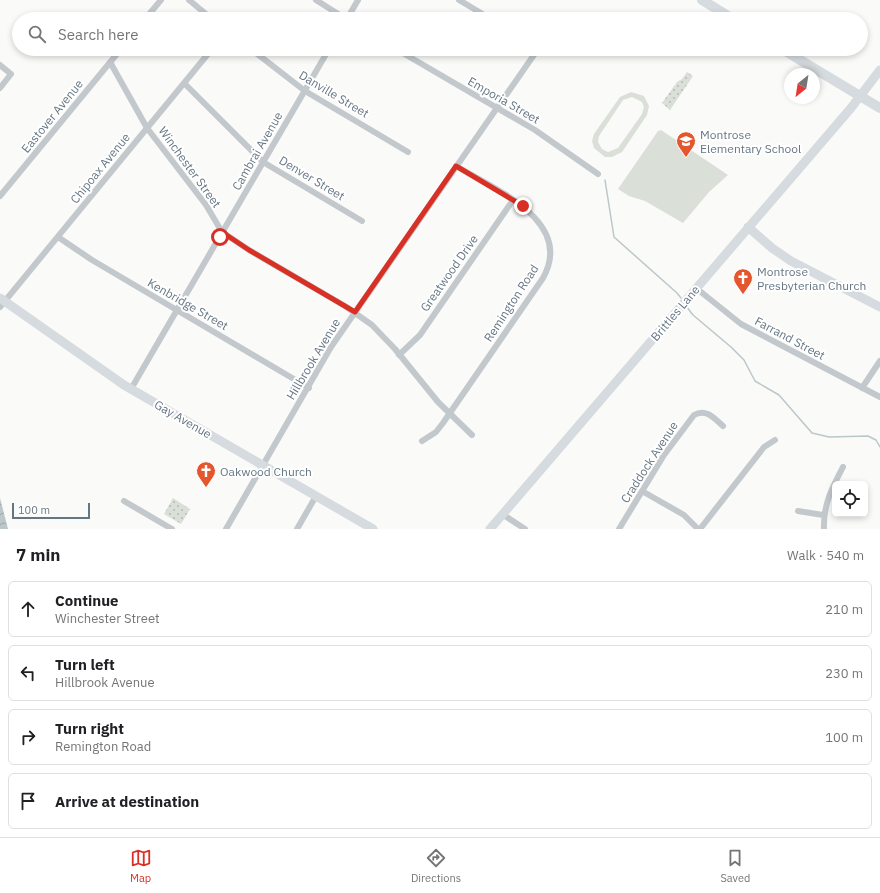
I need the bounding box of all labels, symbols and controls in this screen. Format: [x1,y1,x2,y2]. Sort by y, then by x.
search box [12,12,868,56]
icon: search [26,23,48,45]
text: Search here [58,25,138,44]
street label: Danville Street [296,67,372,121]
north arrow [784,68,820,104]
street label: Emporia Street [465,73,543,127]
street label: Eastover Avenue [18,76,86,156]
street label: Cambrai Avenue [229,109,286,193]
street label: Winchester Street [156,124,224,210]
place label: Montrose Elementary School [700,127,801,156]
street label: Chipoax Avenue [67,129,133,206]
school or university icon: Montrose Elementary School [675,130,697,158]
street label: Denver Street [276,153,348,203]
route end [514,197,532,215]
route start [211,228,229,246]
street label: Greatwood Drive [417,231,481,314]
street label: Remington Road [481,262,541,344]
place label: Montrose Presbyterian Church [757,264,866,293]
church icon: Montrose Presbyterian Church [732,267,754,295]
street label: Kenbridge Street [145,275,231,333]
street label: Brittles Lane [647,282,703,344]
street label: Farrand Street [752,313,828,363]
street label: Hillbrook Avenue [283,315,343,402]
street label: Gay Avenue [152,397,215,442]
street label: Craddock Avenue [617,418,681,506]
church icon: Oakwood Church [195,460,217,488]
place label: Oakwood Church [220,464,312,479]
map controls [832,481,868,517]
button: locate [832,481,868,517]
scale bar [12,501,90,520]
text: 100 m [18,503,50,517]
text: 7 min [16,544,60,566]
text: Walk · 540 m [787,547,864,564]
text: Continue [55,591,119,610]
icon: ahead [17,598,39,620]
text: 210 m [825,601,863,618]
text: Winchester Street [55,610,160,627]
text: Turn left [55,655,115,674]
icon: left [17,662,39,684]
text: 230 m [825,665,863,682]
text: Hillbrook Avenue [55,674,155,691]
text: Turn right [55,719,124,738]
icon: right [17,726,39,748]
text: 100 m [825,729,863,746]
text: Remington Road [55,738,151,755]
icon: arrive [17,790,39,812]
text: Arrive at destination [55,792,199,811]
tab: Map [130,847,152,885]
tab: Directions [411,847,461,885]
tab: Saved [720,847,750,885]

